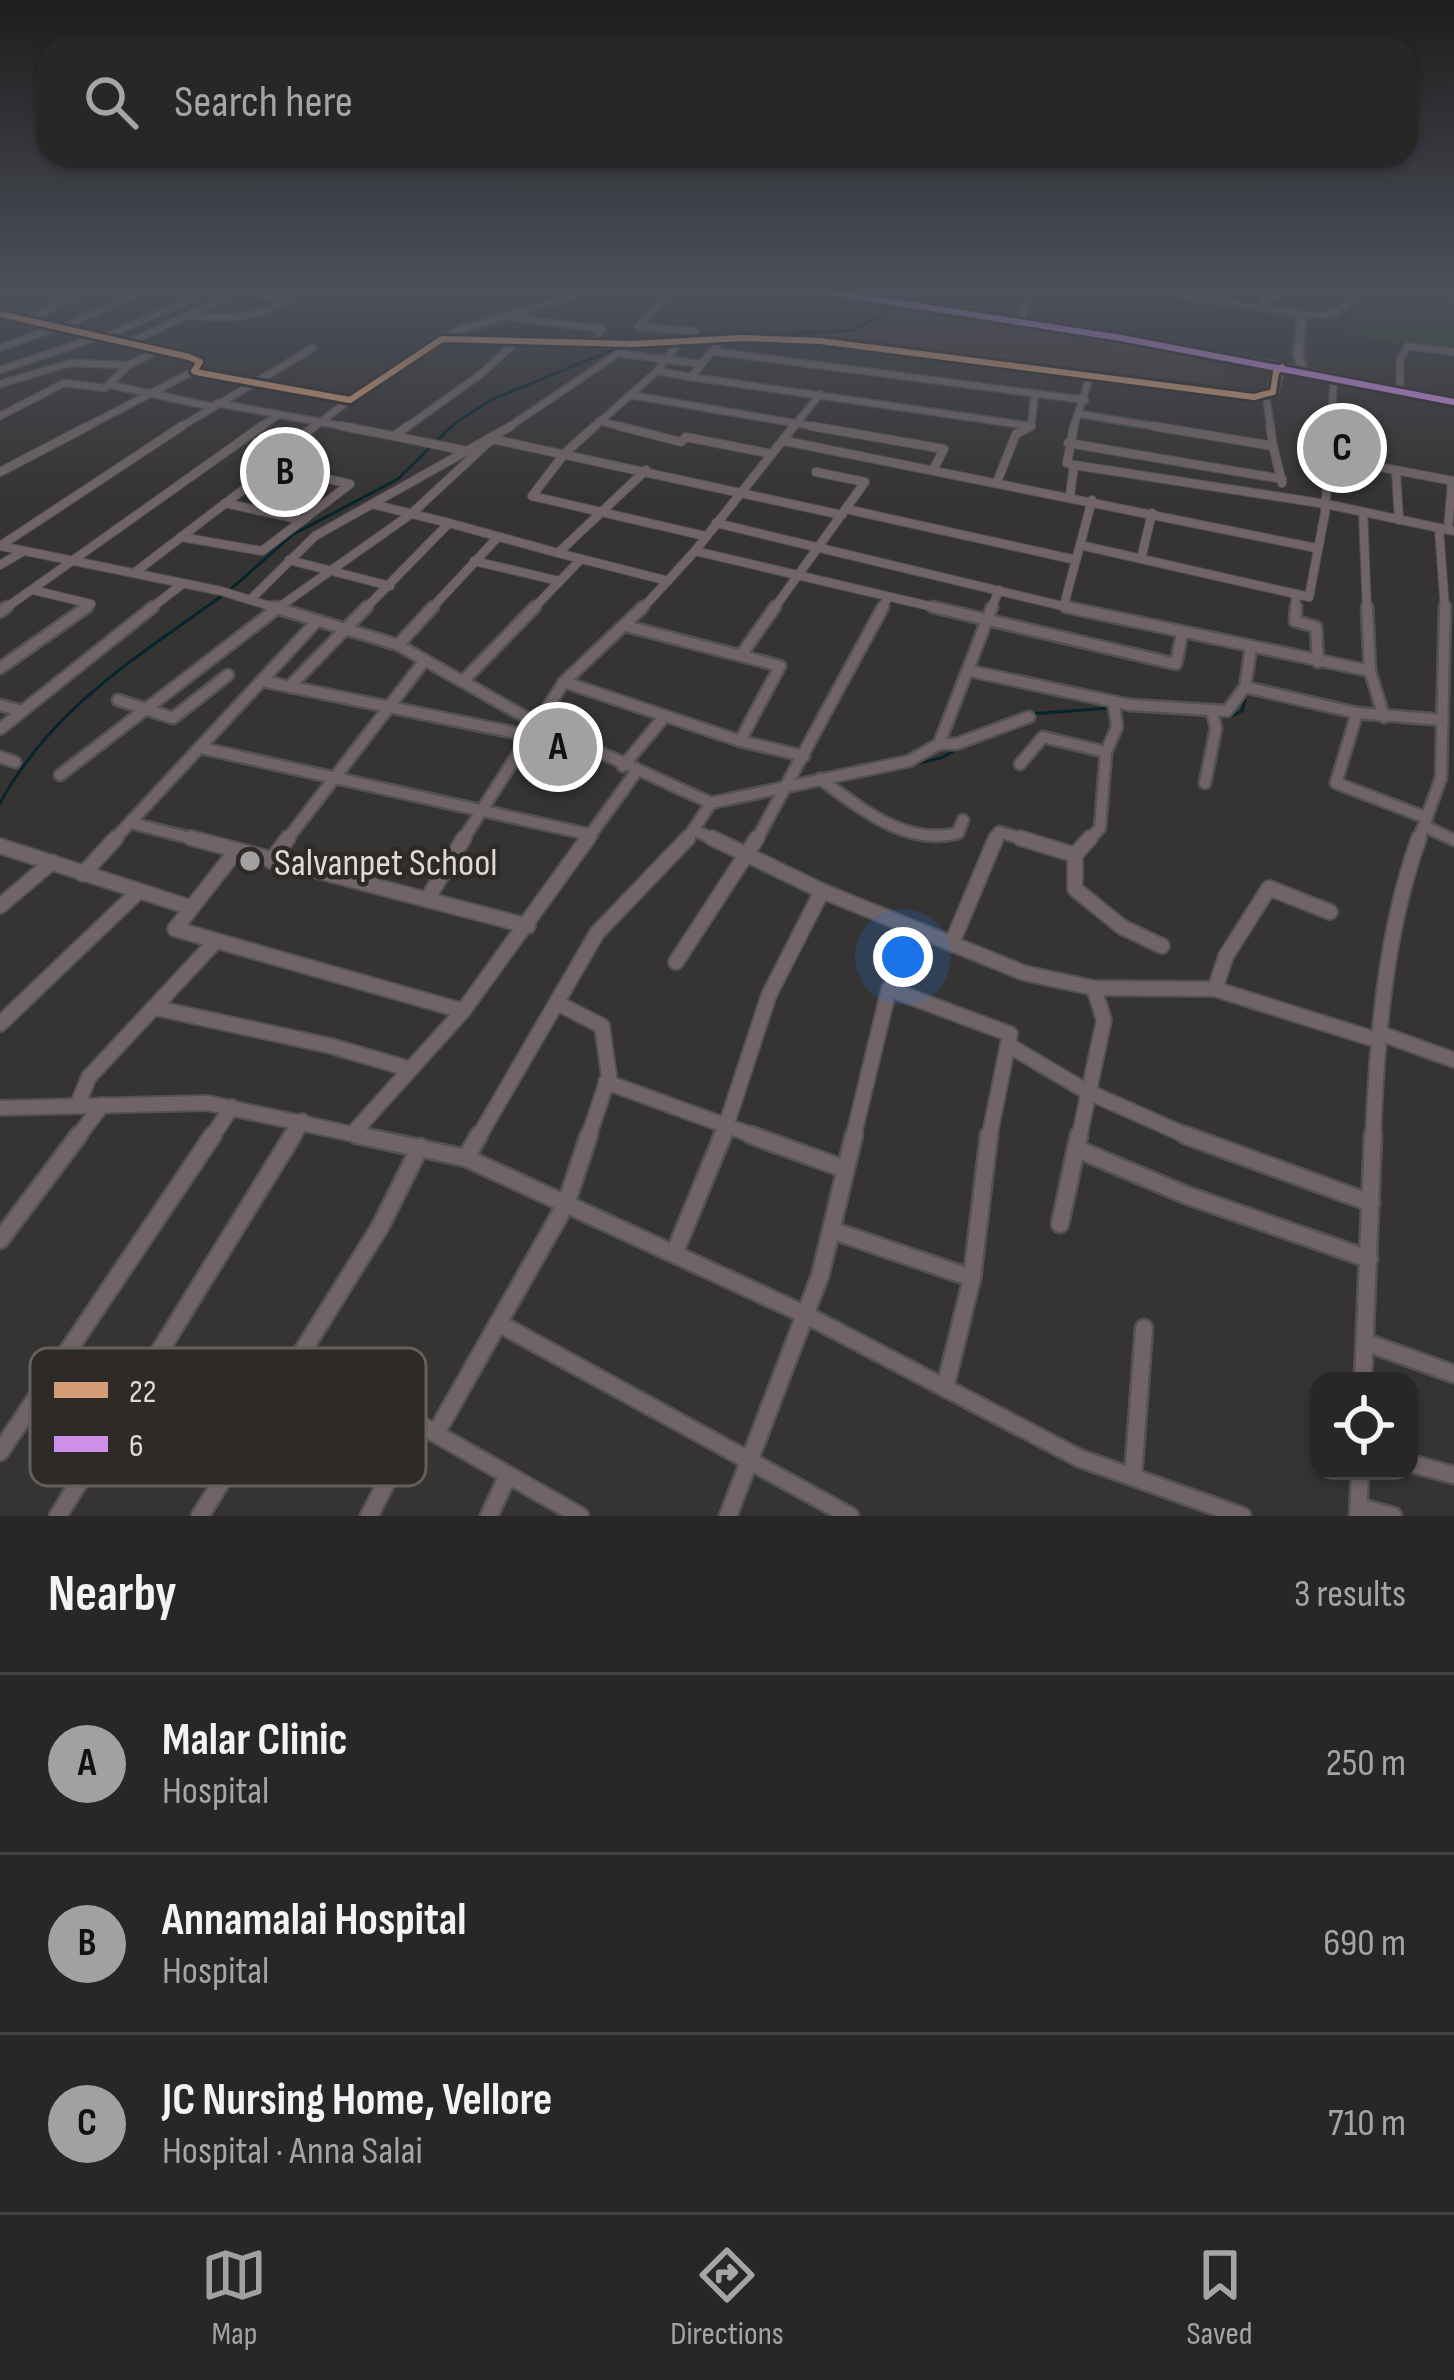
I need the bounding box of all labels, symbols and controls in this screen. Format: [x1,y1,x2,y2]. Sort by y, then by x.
search box [36,36,1418,168]
icon: search [78,69,144,135]
text: Search here [174,75,353,130]
pin: C [1303,403,1381,493]
pin: B [246,427,324,517]
pin: A [519,702,597,792]
place label: Salvanpet School [274,840,498,887]
marker: Salvanpet School [237,848,263,874]
your location [873,927,933,987]
legend [30,1348,426,1486]
text: 22 [129,1372,156,1412]
map controls [1310,1372,1418,1480]
button: locate [1310,1372,1418,1480]
text: 6 [129,1426,143,1466]
text: Nearby [48,1564,177,1625]
text: 3 results [1294,1571,1406,1618]
text: Malar Clinic [162,1713,347,1768]
text: A [78,1740,96,1787]
text: 250 m [1326,1740,1406,1787]
text: Hospital [162,1768,269,1815]
text: Annamalai Hospital [162,1893,466,1948]
text: B [78,1920,96,1967]
text: 690 m [1323,1920,1406,1967]
text: Hospital [162,1948,269,1995]
text: JC Nursing Home, Vellore [162,2073,552,2128]
text: C [77,2100,97,2147]
text: 710 m [1328,2100,1406,2147]
text: Hospital · Anna Salai [162,2128,423,2175]
tab: Map [201,2242,267,2354]
tab: Directions [670,2242,784,2354]
tab: Saved [1186,2242,1253,2354]

